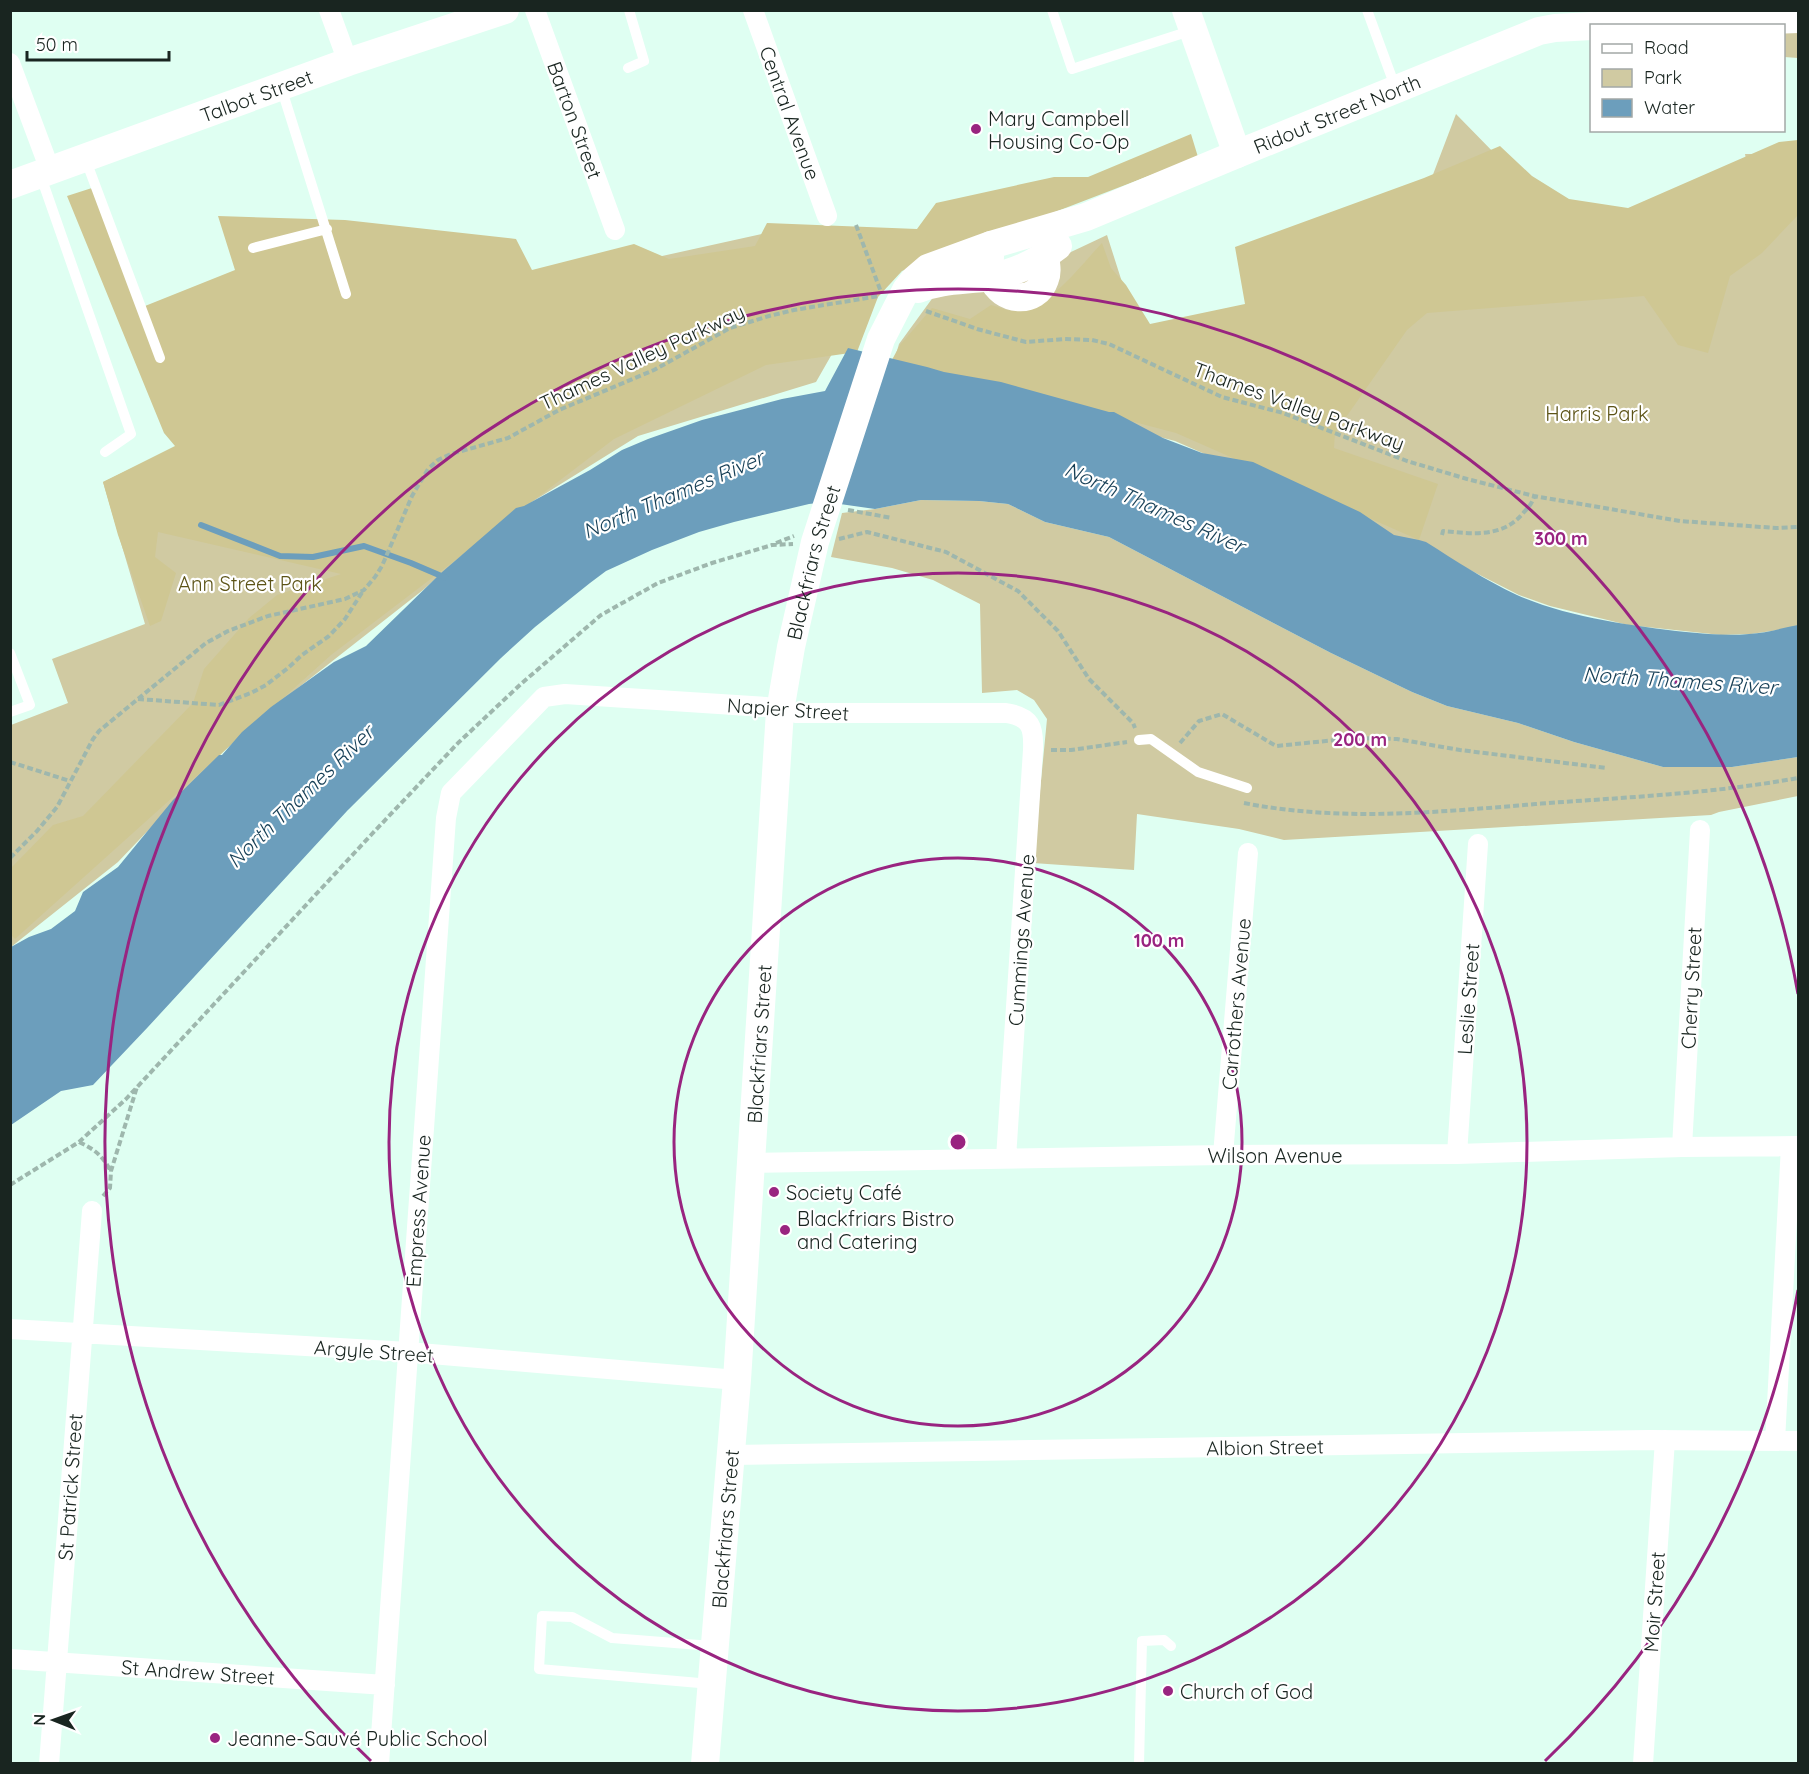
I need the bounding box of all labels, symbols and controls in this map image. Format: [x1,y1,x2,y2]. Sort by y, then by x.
scale bar [27,24,170,62]
legend [1590,24,1785,132]
text: 50 m [36,33,78,56]
text: Road [1644,36,1689,59]
street label: Central Avenue [754,43,826,183]
street label: Barton Street [542,58,608,182]
street label: Talbot Street [196,63,316,127]
text: Park [1644,66,1682,89]
street label: Ridout Street North [1249,68,1424,159]
text: Water [1644,96,1695,119]
place label: Mary Campbell Housing Co-Op [988,106,1129,154]
marker: Mary Campbell Housing Co-Op [969,122,983,136]
street label: Thames Valley Parkway [536,299,748,415]
street label: Thames Valley Parkway [1190,356,1408,456]
park label: Harris Park [1545,401,1649,426]
water label: North Thames River [578,443,770,544]
water label: North Thames River [1061,456,1252,560]
street label: Blackfriars Street [781,482,845,642]
text: 300 m [1534,527,1588,550]
park label: Ann Street Park [178,571,322,596]
water label: North Thames River [1582,660,1781,700]
street label: Napier Street [726,692,850,726]
water label: North Thames River [221,717,381,873]
text: 200 m [1333,728,1387,751]
street label: Cummings Avenue [1003,853,1039,1027]
street label: Carrothers Avenue [1216,917,1256,1091]
street label: Cherry Street [1675,926,1707,1050]
text: 100 m [1134,929,1184,952]
street label: Leslie Street [1452,942,1484,1056]
street label: Blackfriars Street [741,963,776,1124]
centre of rings [948,1132,968,1152]
street label: Empress Avenue [400,1134,436,1288]
street label: Wilson Avenue [1207,1143,1343,1168]
place label: Society Café [786,1180,902,1205]
marker: Society Café [767,1185,781,1199]
place label: Blackfriars Bistro and Catering [797,1206,954,1254]
marker: Blackfriars Bistro and Catering [778,1223,792,1237]
street label: Argyle Street [313,1334,435,1368]
street label: St Patrick Street [52,1412,88,1561]
street label: Albion Street [1206,1433,1324,1461]
street label: Blackfriars Street [706,1448,744,1609]
street label: Moir Street [1638,1551,1670,1653]
street label: St Andrew Street [120,1654,276,1690]
place label: Church of God [1180,1679,1313,1704]
marker: Church of God [1161,1684,1175,1698]
north arrow [24,1690,84,1750]
text: N [29,1714,49,1726]
place label: Jeanne-Sauvé Public School [227,1726,488,1751]
marker: Jeanne-Sauvé Public School [208,1731,222,1745]

